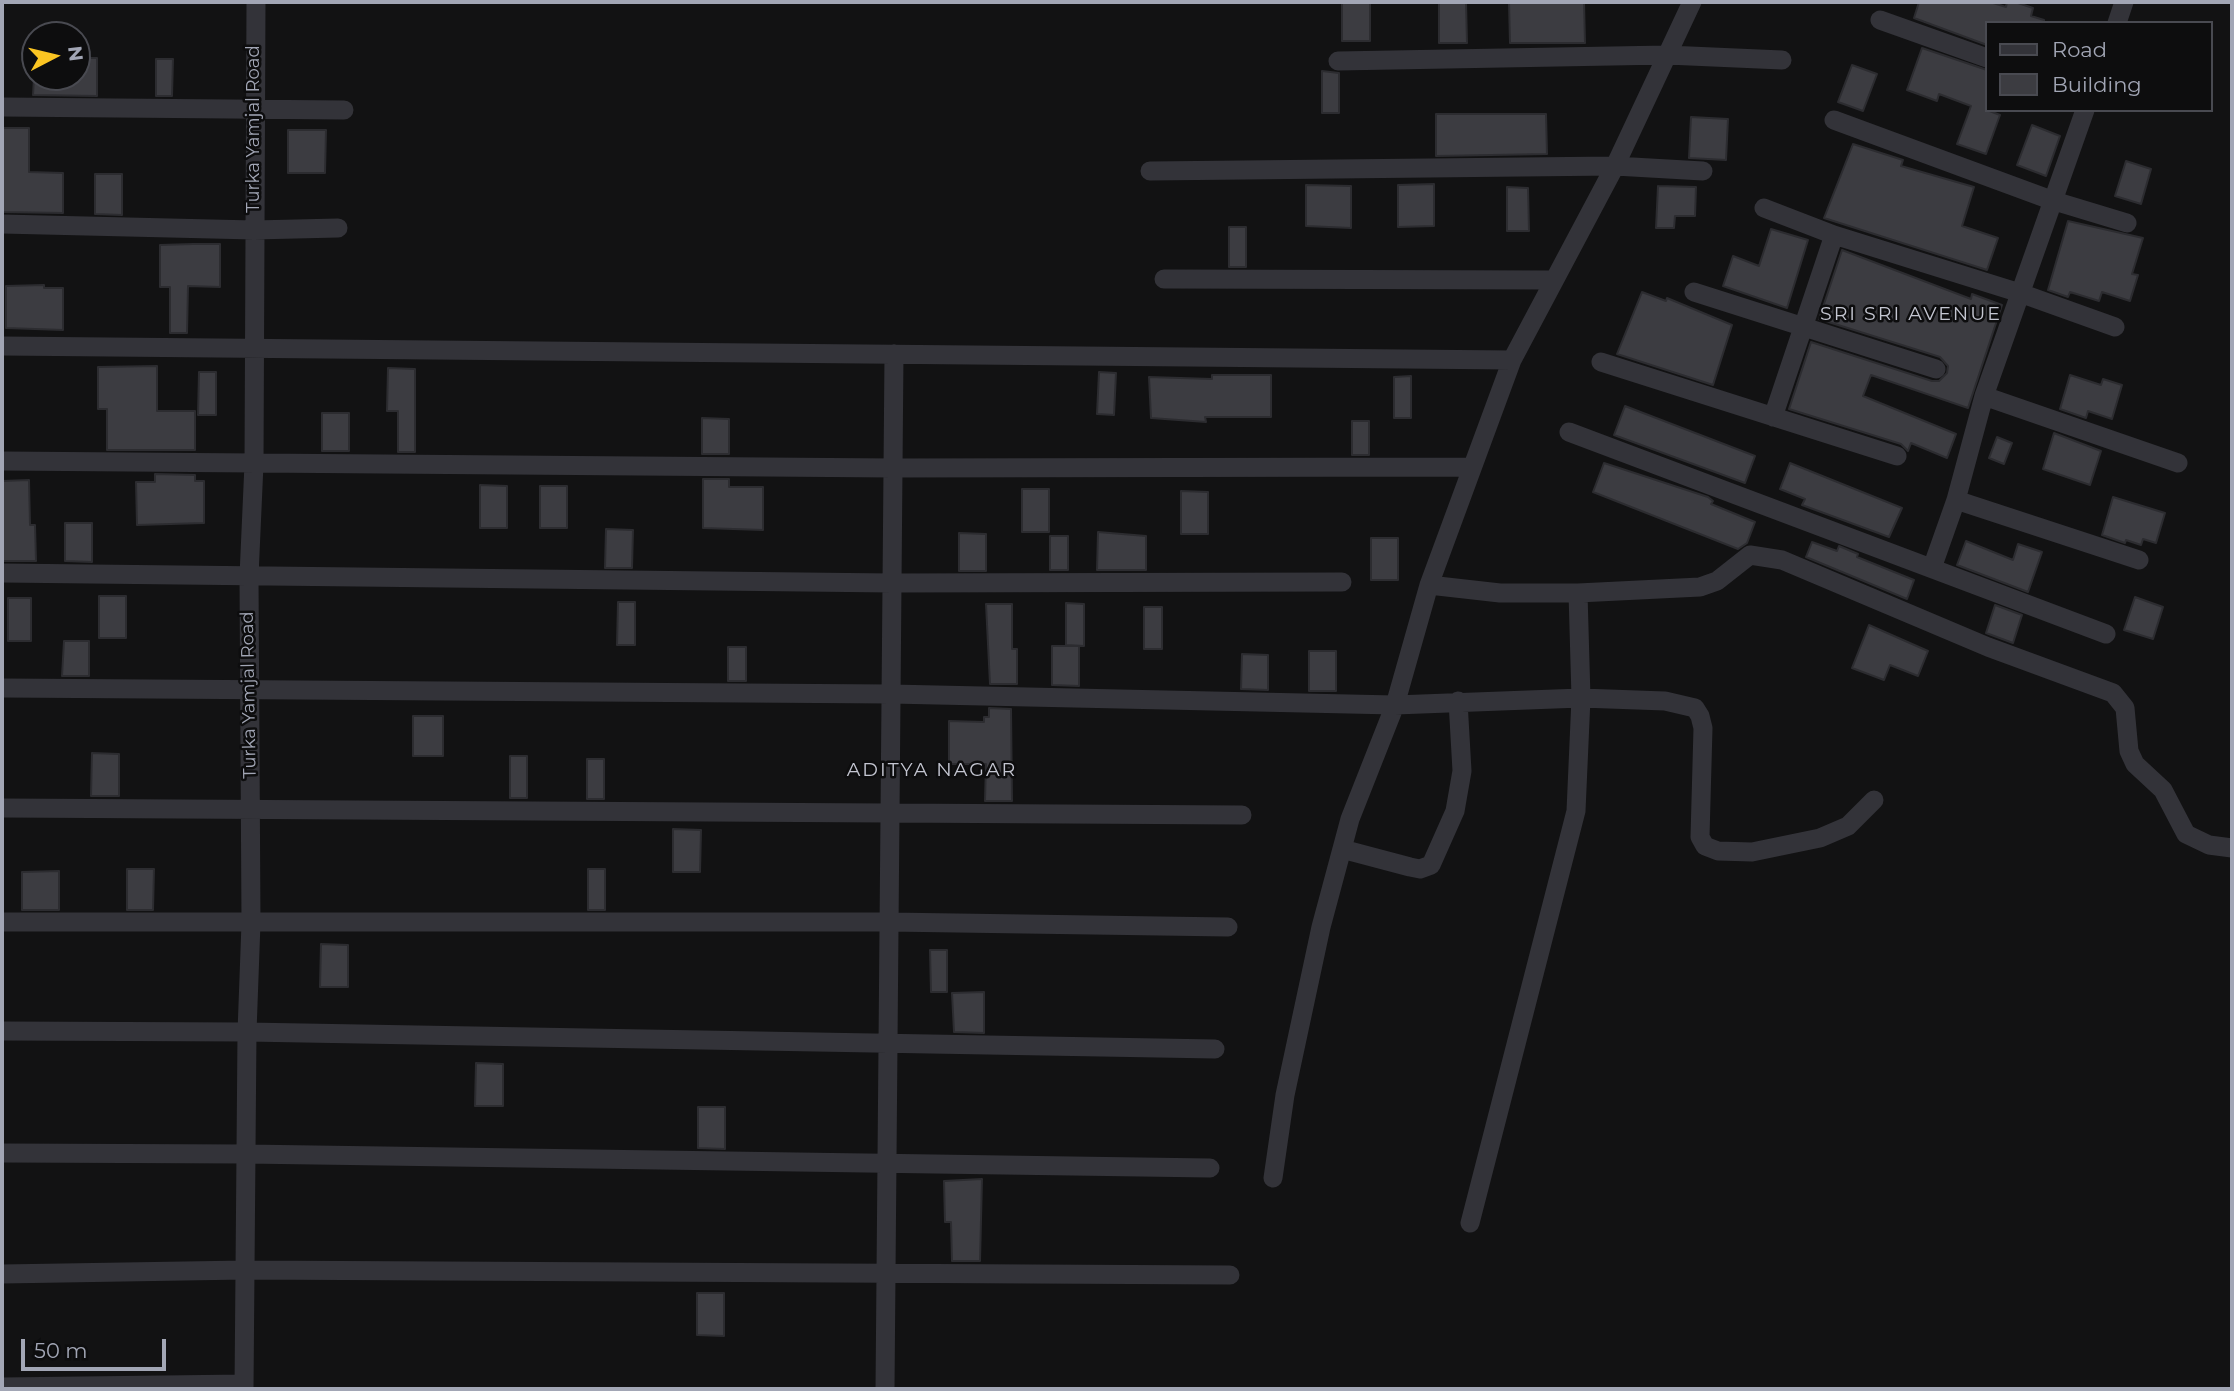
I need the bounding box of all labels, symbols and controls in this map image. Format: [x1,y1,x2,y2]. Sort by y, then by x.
north arrow [21,21,91,91]
legend [1986,21,2213,112]
text: Road [2052,37,2107,62]
text: N [63,45,88,63]
street label: Turka Yamjal Road [243,45,265,213]
text: Building [2052,72,2142,97]
district label: SRI SRI AVENUE [1822,303,2000,325]
street label: Turka Yamjal Road [237,611,261,779]
district label: ADITYA NAGAR [848,759,1016,781]
scale bar [24,1324,170,1368]
text: 50 m [34,1338,88,1363]

